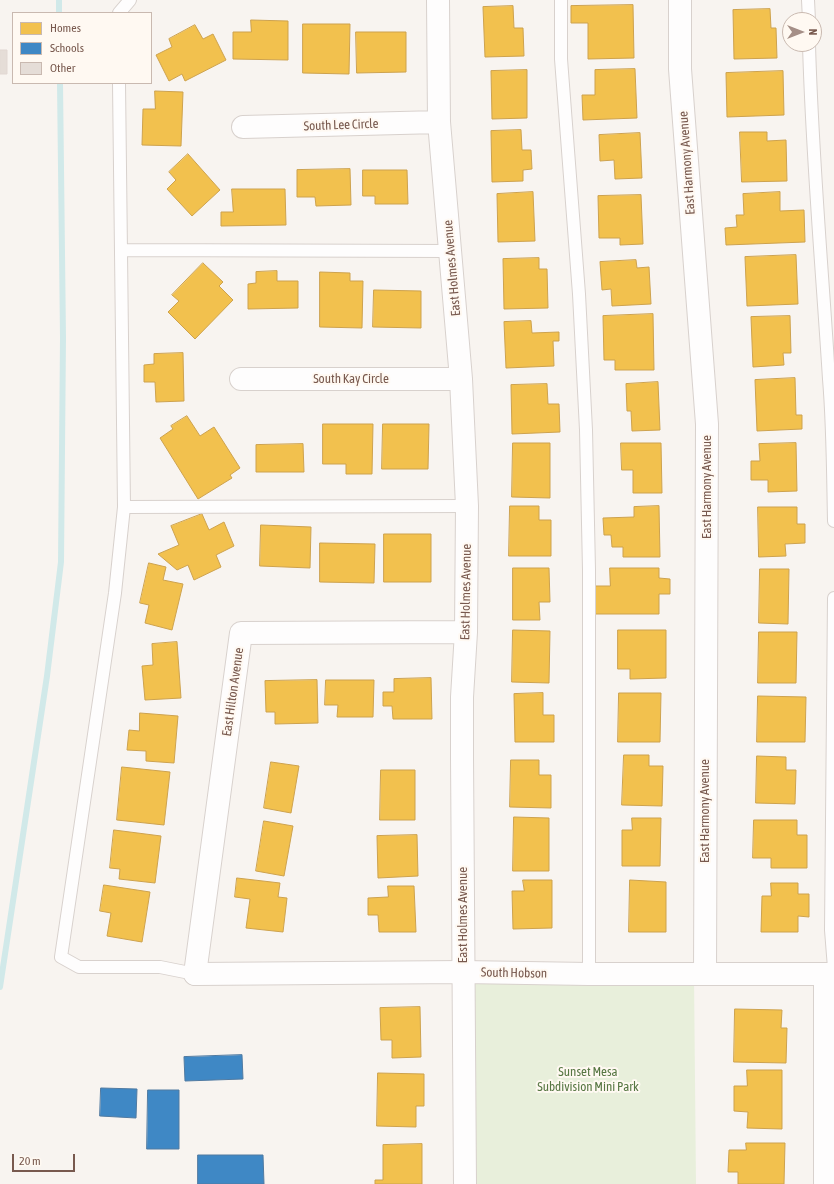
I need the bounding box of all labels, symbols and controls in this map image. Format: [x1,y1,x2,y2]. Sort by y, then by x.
legend [12,12,152,84]
north arrow [782,12,822,52]
text: Homes [50,21,81,35]
text: N [807,29,819,35]
text: Schools [50,41,84,55]
text: Other [50,61,75,75]
street label: East Harmony Avenue [676,111,698,215]
street label: South Lee Circle [303,116,379,134]
street label: East Holmes Avenue [440,219,464,317]
street label: South Kay Circle [313,371,389,387]
street label: East Harmony Avenue [699,435,715,539]
street label: East Holmes Avenue [457,544,475,640]
street label: East Hilton Avenue [219,647,247,737]
street label: East Harmony Avenue [697,759,713,863]
street label: East Holmes Avenue [455,867,471,963]
street label: South Hobson [481,965,547,981]
park label: Sunset Mesa Subdivision Mini Park [537,1064,639,1095]
scale bar [14,1146,77,1172]
text: 20 m [19,1154,41,1168]

